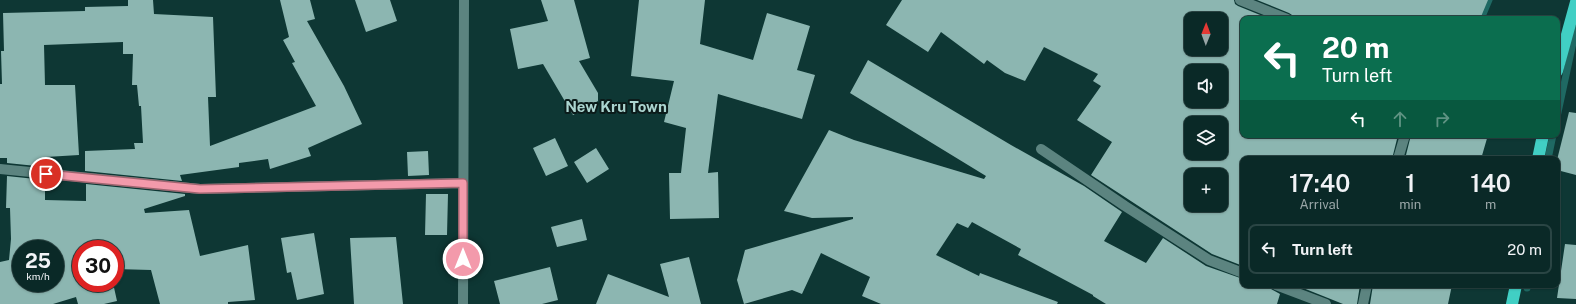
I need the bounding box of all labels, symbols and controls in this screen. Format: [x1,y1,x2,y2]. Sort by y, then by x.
north arrow [1184,12,1228,56]
map controls [1184,12,1228,212]
text: 20 m [1322,31,1389,64]
icon: left [1256,32,1308,84]
button: sound [1184,64,1228,108]
text: Turn left [1322,65,1392,86]
district label: New Kru Town [565,98,667,115]
icon: left [1347,108,1369,130]
icon: ahead [1389,108,1411,130]
icon: right [1431,108,1453,130]
button: layers [1184,116,1228,160]
pin [29,157,63,191]
icon: arrive [35,163,57,185]
button: + [1184,168,1228,212]
text: 17:40 [1289,169,1350,197]
text: 1 [1405,169,1415,197]
text: 140 [1470,169,1511,197]
text: Arrival [1300,197,1340,212]
text: min [1399,197,1421,212]
text: m [1485,197,1496,212]
position arrow [442,238,484,280]
icon: left [1258,238,1280,260]
speed limit sign: 30 [72,240,124,292]
text: Turn left [1292,241,1353,258]
text: 20 m [1507,241,1542,258]
text: 25 [25,249,51,273]
text: km/h [26,270,50,282]

